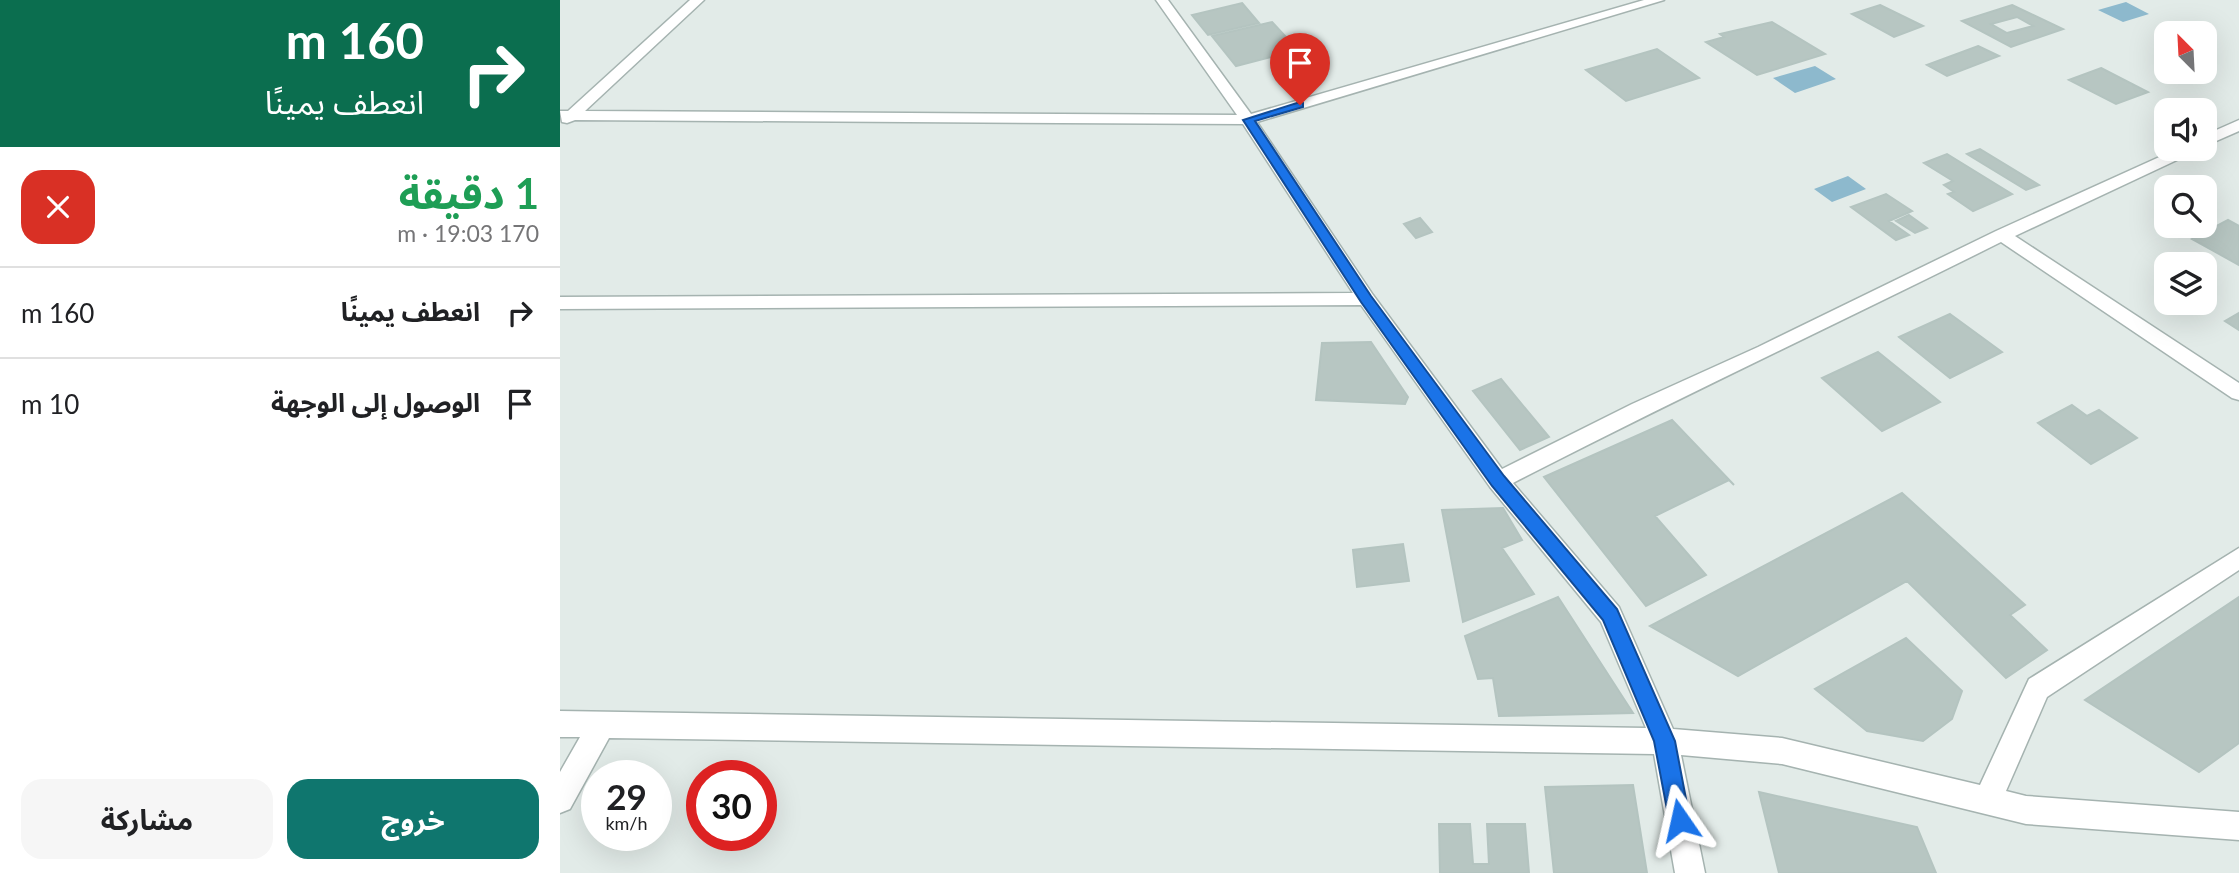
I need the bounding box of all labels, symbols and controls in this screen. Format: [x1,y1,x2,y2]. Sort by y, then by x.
text: 160 m [286,11,424,69]
north arrow [2154,21,2217,84]
map controls [2154,21,2217,315]
icon: right [448,28,539,119]
pin [1270,33,1330,105]
icon: arrive [1281,44,1319,82]
text: انعطف يمينًا [265,82,424,121]
button: sound [2154,98,2217,161]
text: 1 دقيقة [399,168,539,218]
button: close [21,170,95,244]
button: search [2154,175,2217,238]
text: 170 m · 19:03 [397,219,539,247]
button: layers [2154,252,2217,315]
icon: right [501,294,539,332]
text: انعطف يمينًا [341,295,480,327]
text: 160 m [21,297,94,329]
icon: arrive [501,385,539,423]
text: الوصول إلى الوجهة [271,386,480,418]
text: 10 m [21,388,79,420]
speed limit sign: 30 [686,760,777,851]
text: 29 [606,775,647,817]
button: مشاركة [21,779,273,859]
button: خروج [287,779,539,859]
position arrow [1643,783,1717,857]
text: km/h [605,812,648,834]

